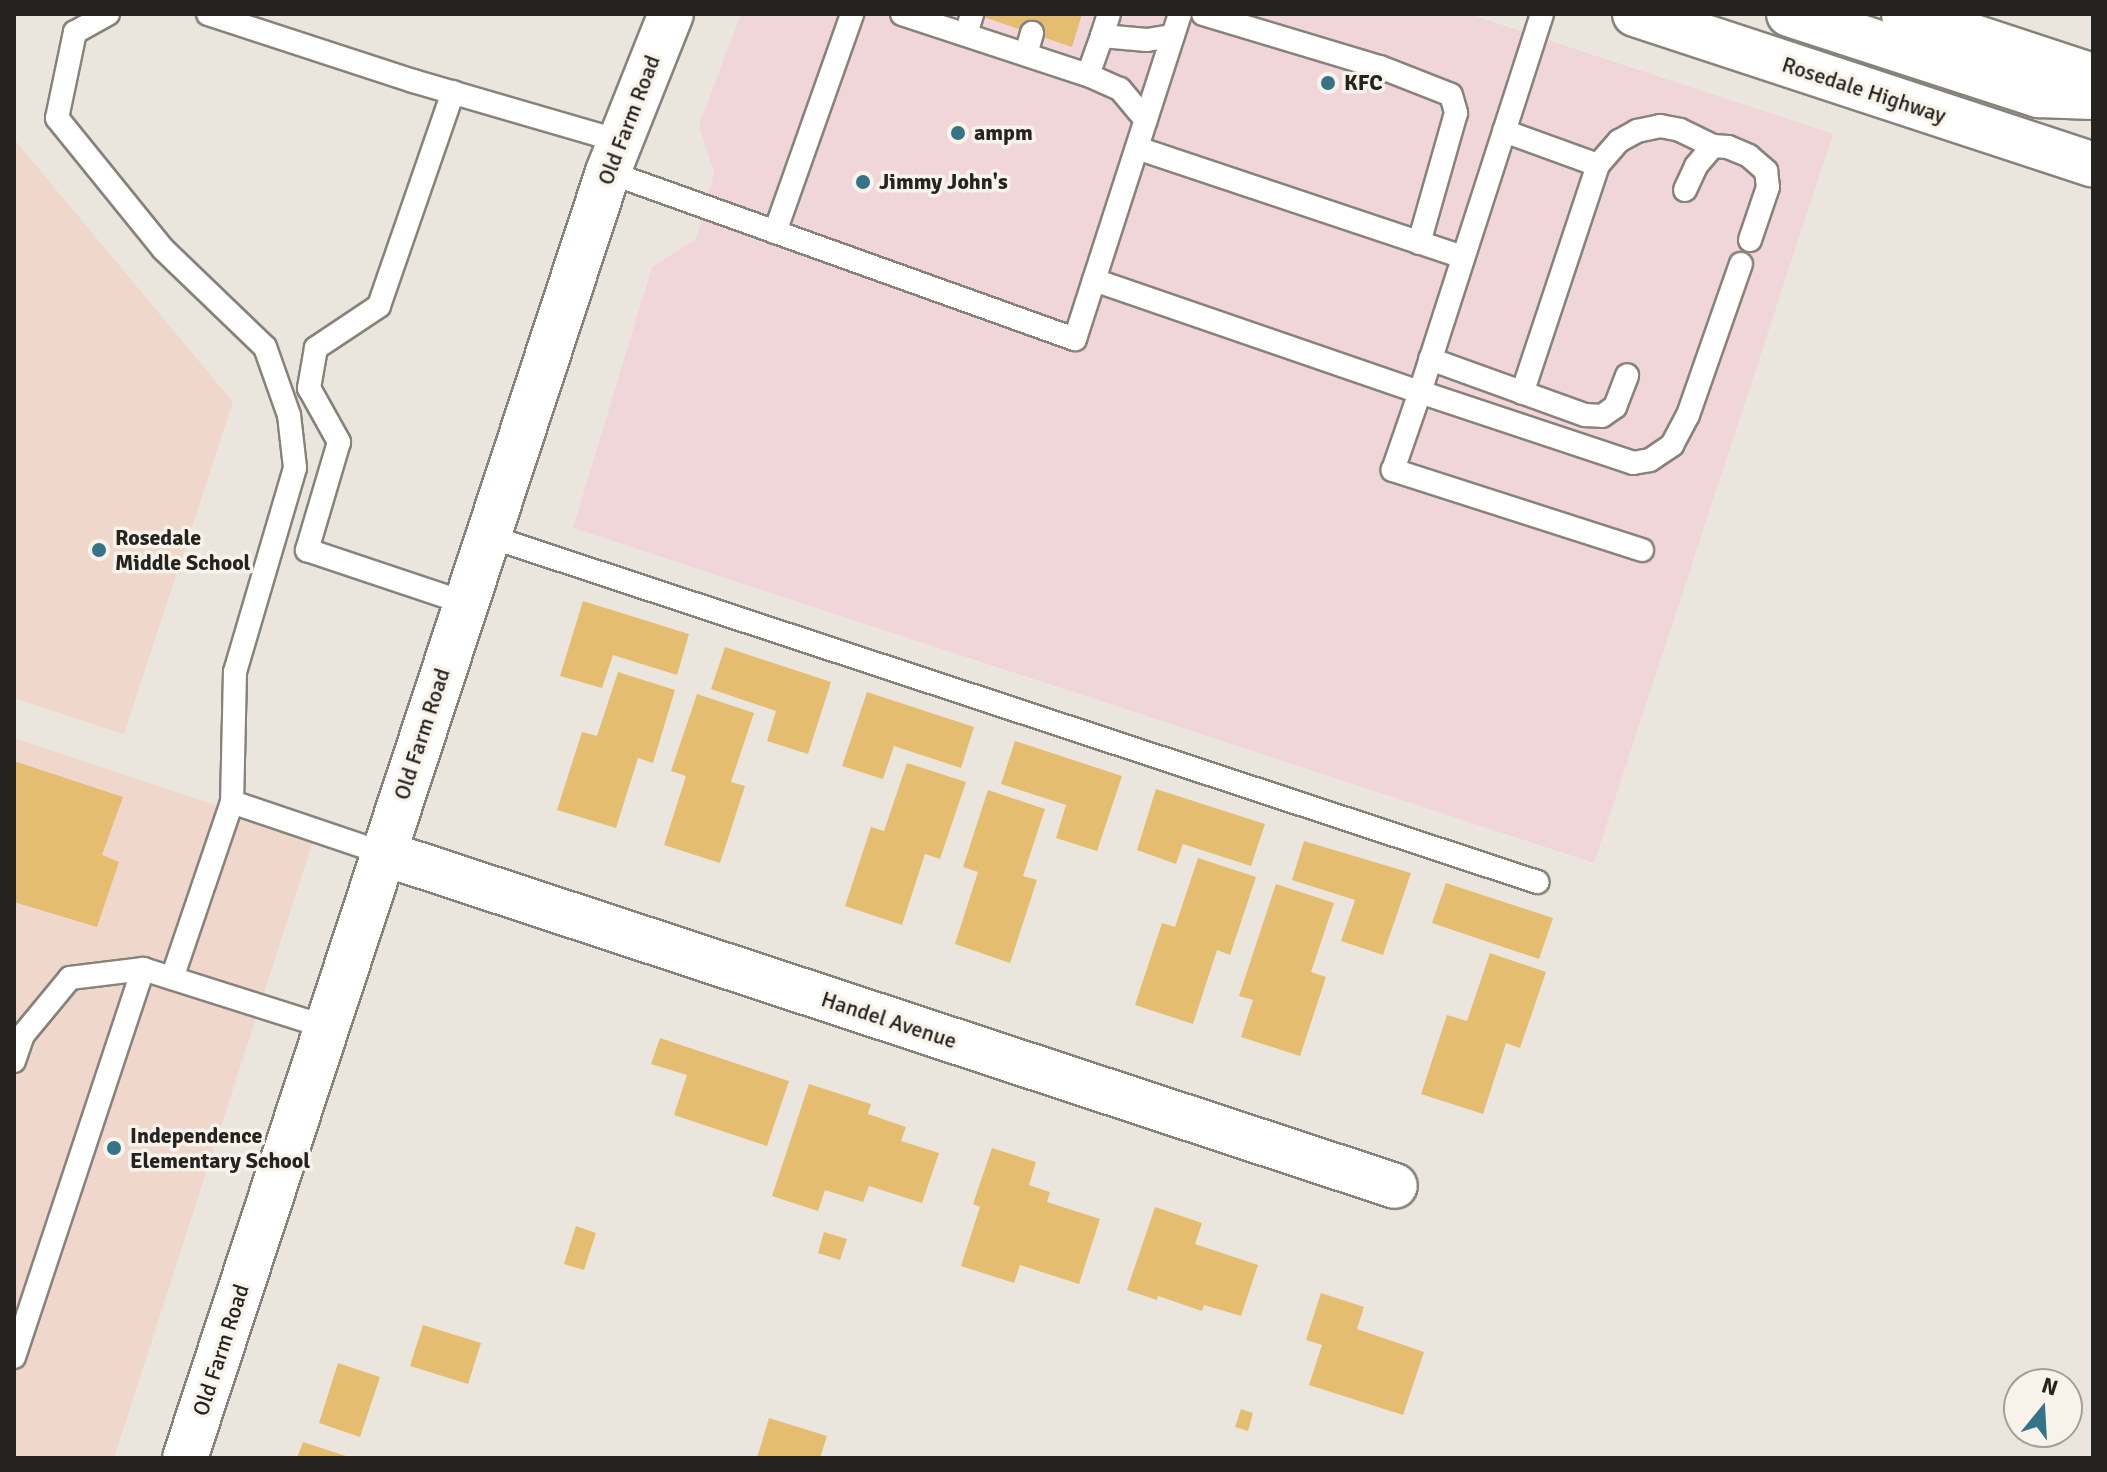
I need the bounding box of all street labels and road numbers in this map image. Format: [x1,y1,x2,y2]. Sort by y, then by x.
street label: Old Farm Road [592,51,666,189]
street label: Rosedale Highway [1779,51,1949,129]
street label: Old Farm Road [388,665,456,803]
street label: Handel Avenue [818,986,960,1054]
street label: Old Farm Road [187,1281,255,1419]

